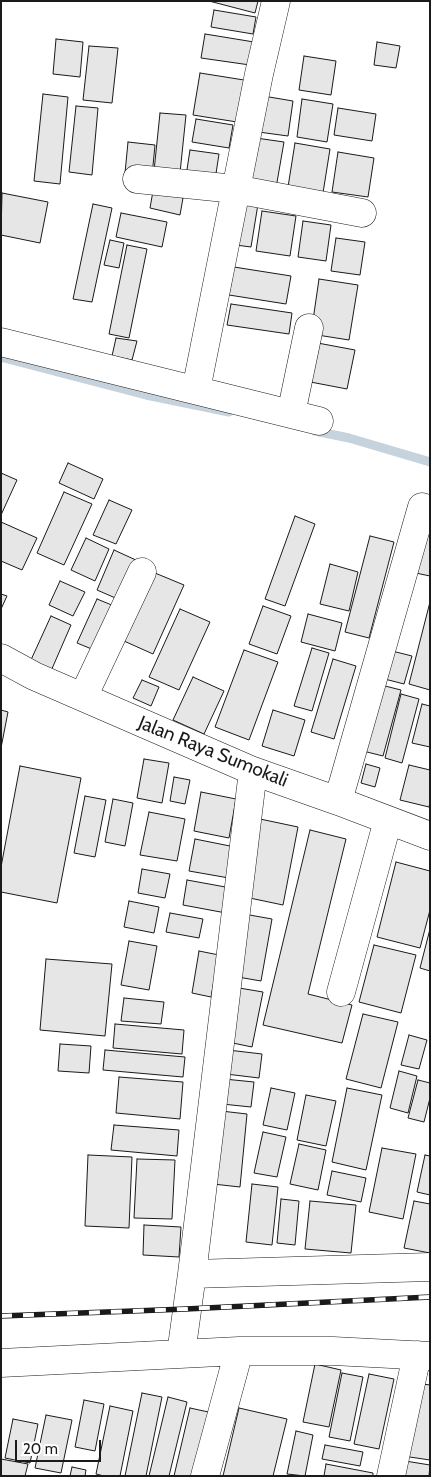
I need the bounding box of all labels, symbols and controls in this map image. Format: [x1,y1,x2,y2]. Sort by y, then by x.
street label: Jalan Raya Sumokali [135,712,291,792]
scale bar [18,1430,104,1462]
text: 20 m [23,1440,58,1458]

